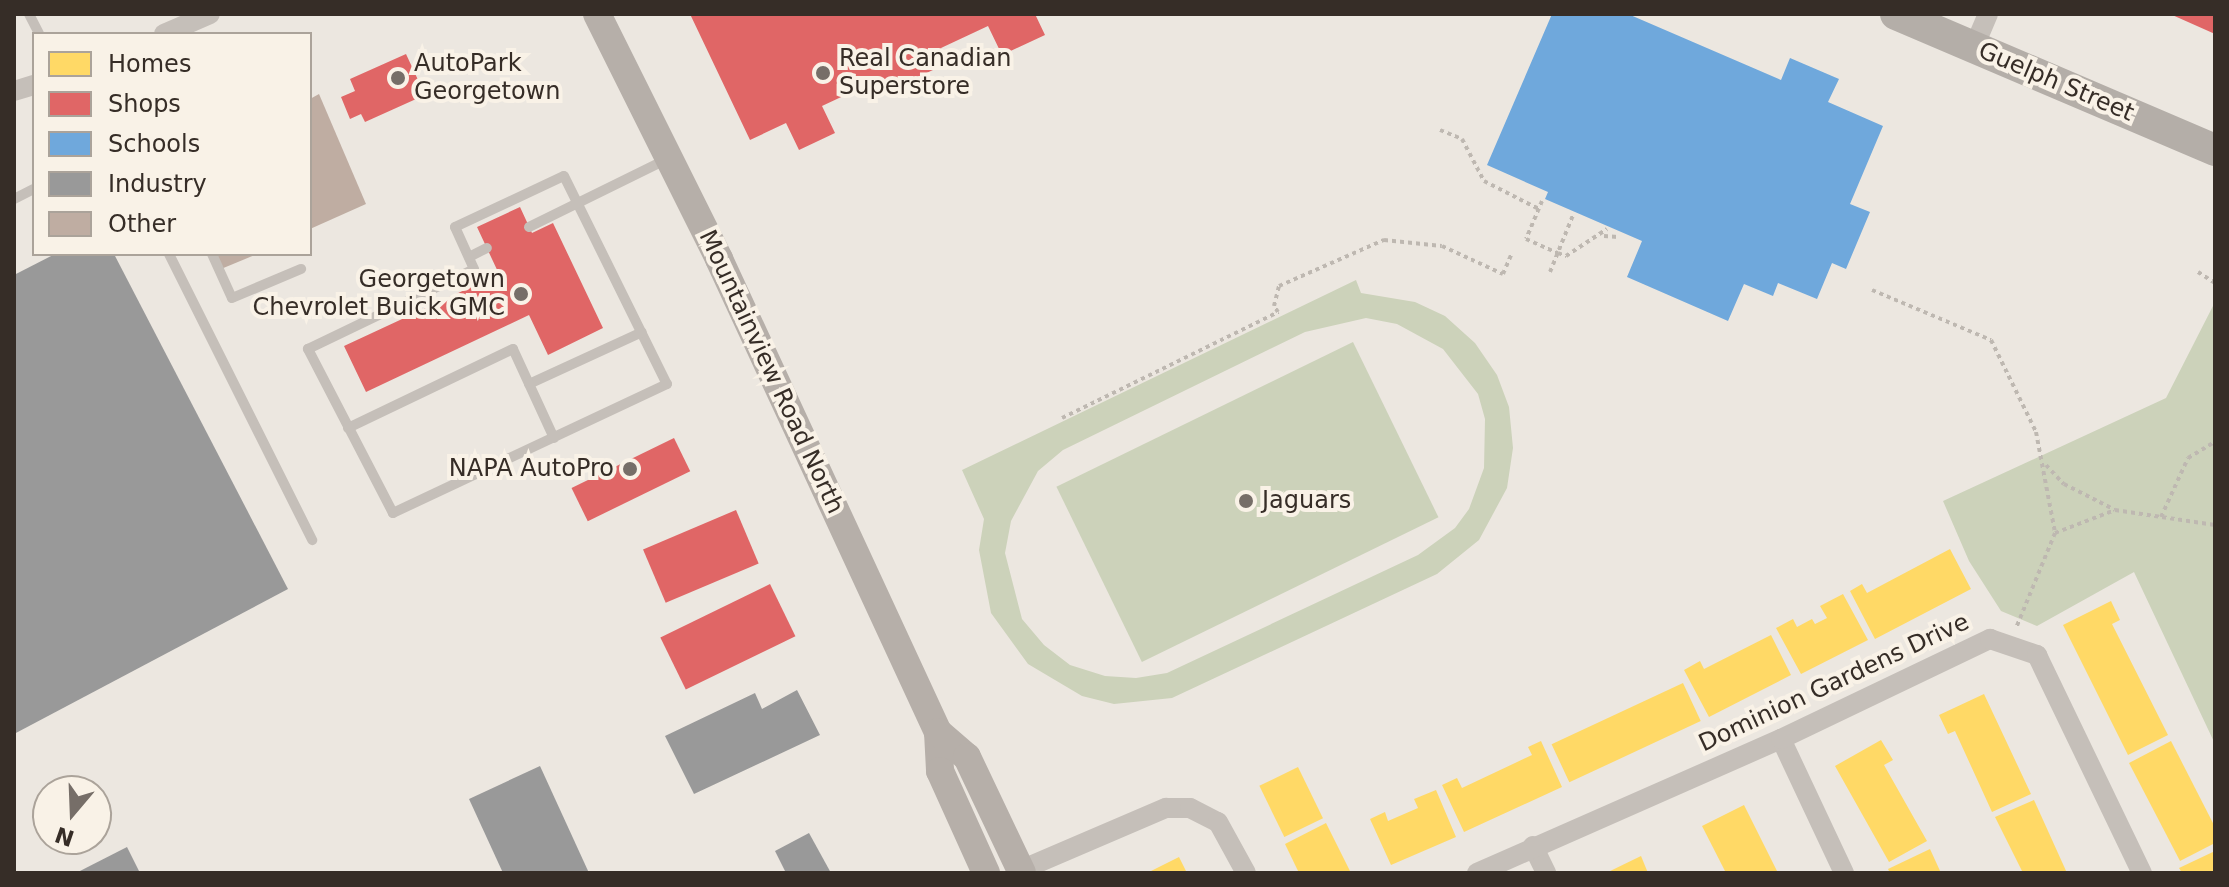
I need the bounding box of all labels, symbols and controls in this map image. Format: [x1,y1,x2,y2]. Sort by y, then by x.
legend [32,32,312,256]
street label: Guelph Street [1974,36,2138,128]
place label: Real Canadian Superstore [839,45,1012,101]
text: Homes [108,50,191,78]
place label: AutoPark Georgetown [414,50,560,106]
marker: Real Canadian Superstore [814,64,832,82]
marker: AutoPark Georgetown [389,69,407,87]
text: Shops [108,90,181,118]
text: Schools [108,130,200,158]
text: Industry [108,170,207,198]
text: Other [108,210,176,238]
street label: Mountainview Road North [693,226,849,518]
place label: Georgetown Chevrolet Buick GMC [252,266,505,322]
marker: Georgetown Chevrolet Buick GMC [512,285,530,303]
place label: NAPA AutoPro [449,455,614,483]
marker: NAPA AutoPro [621,460,639,478]
place label: Jaguars [1262,487,1351,515]
marker: Jaguars [1237,492,1255,510]
street label: Dominion Gardens Drive [1694,608,1974,758]
north arrow [32,775,112,855]
text: N [52,821,77,851]

